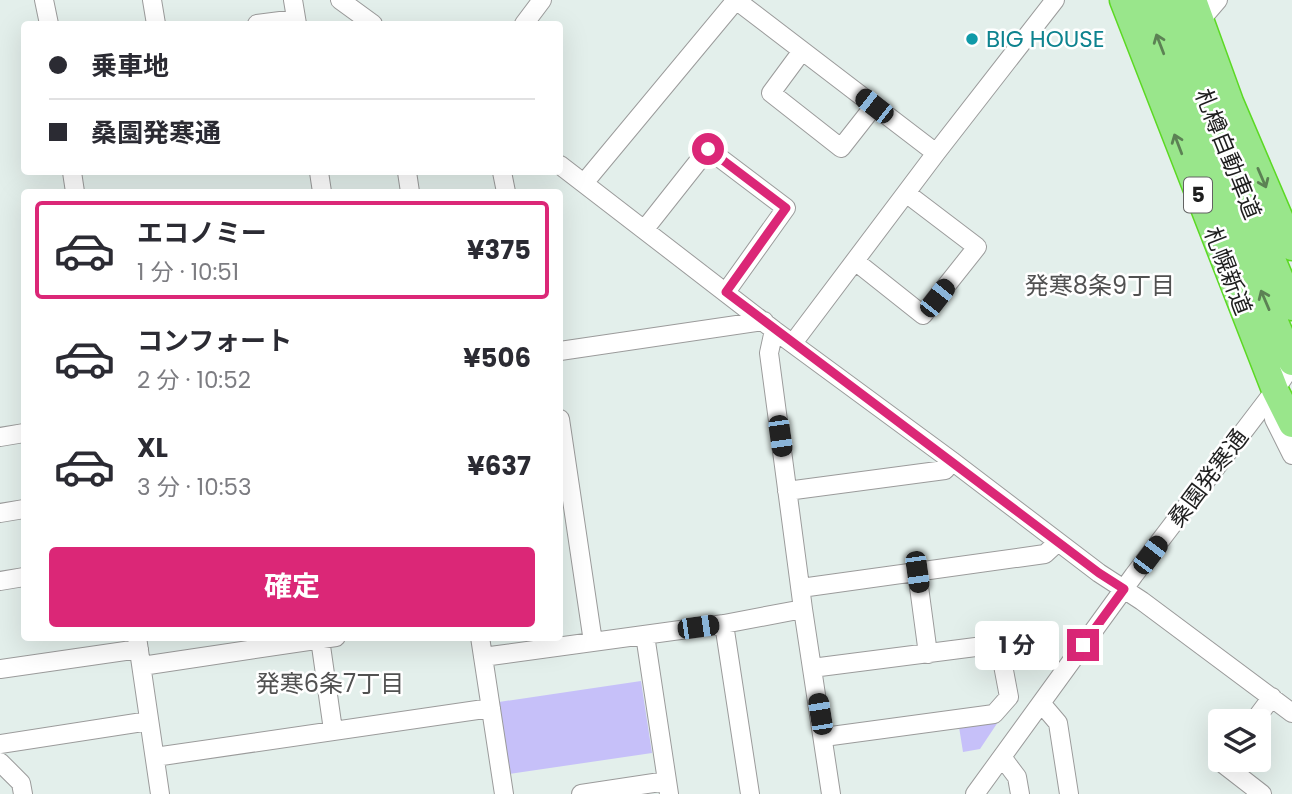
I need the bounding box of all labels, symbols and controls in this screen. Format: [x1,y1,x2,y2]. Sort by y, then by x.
place label: BIG HOUSE [986,23,1105,55]
marker: BIG HOUSE [964,31,980,47]
one-way arrow [1152,34,1165,55]
text: 乗車地 [91,48,169,84]
street label: 札樽自動車道 [1187,84,1269,224]
car [851,85,898,127]
text: 桑園発寒通 [91,115,221,151]
route start [692,133,724,165]
one-way arrow [1171,134,1184,155]
one-way arrow [1257,166,1270,188]
road number: 5 [1184,178,1212,212]
text: エコノミー [137,215,267,251]
icon: car [53,219,116,282]
street label: 札幌新道 [1197,222,1259,320]
text: ¥375 [467,232,531,268]
text: 1 分 · 10:51 [137,256,239,288]
district label: 発寒8条9丁目 [1025,269,1175,302]
car [916,275,959,321]
one-way arrow [1257,289,1270,311]
text: コンフォート [137,323,292,359]
icon: car [53,327,116,390]
text: ¥506 [463,340,531,376]
text: 2 分 · 10:52 [137,364,251,396]
car [767,414,794,458]
street label: 桑園発寒通 [1161,422,1255,534]
text: XL [137,430,168,466]
icon: car [53,435,116,498]
text: ¥637 [467,448,531,484]
text: 3 分 · 10:53 [137,471,252,503]
car [1129,532,1172,578]
button: 確定 [49,547,535,627]
car [904,550,931,594]
car [676,614,721,640]
callout: 1 分 [974,620,1058,670]
text: 1 分 [999,629,1035,661]
route end [1067,629,1099,661]
district label: 発寒6条7丁目 [256,667,404,700]
car [807,692,834,736]
map controls [1208,709,1271,772]
button: layers [1208,709,1271,772]

